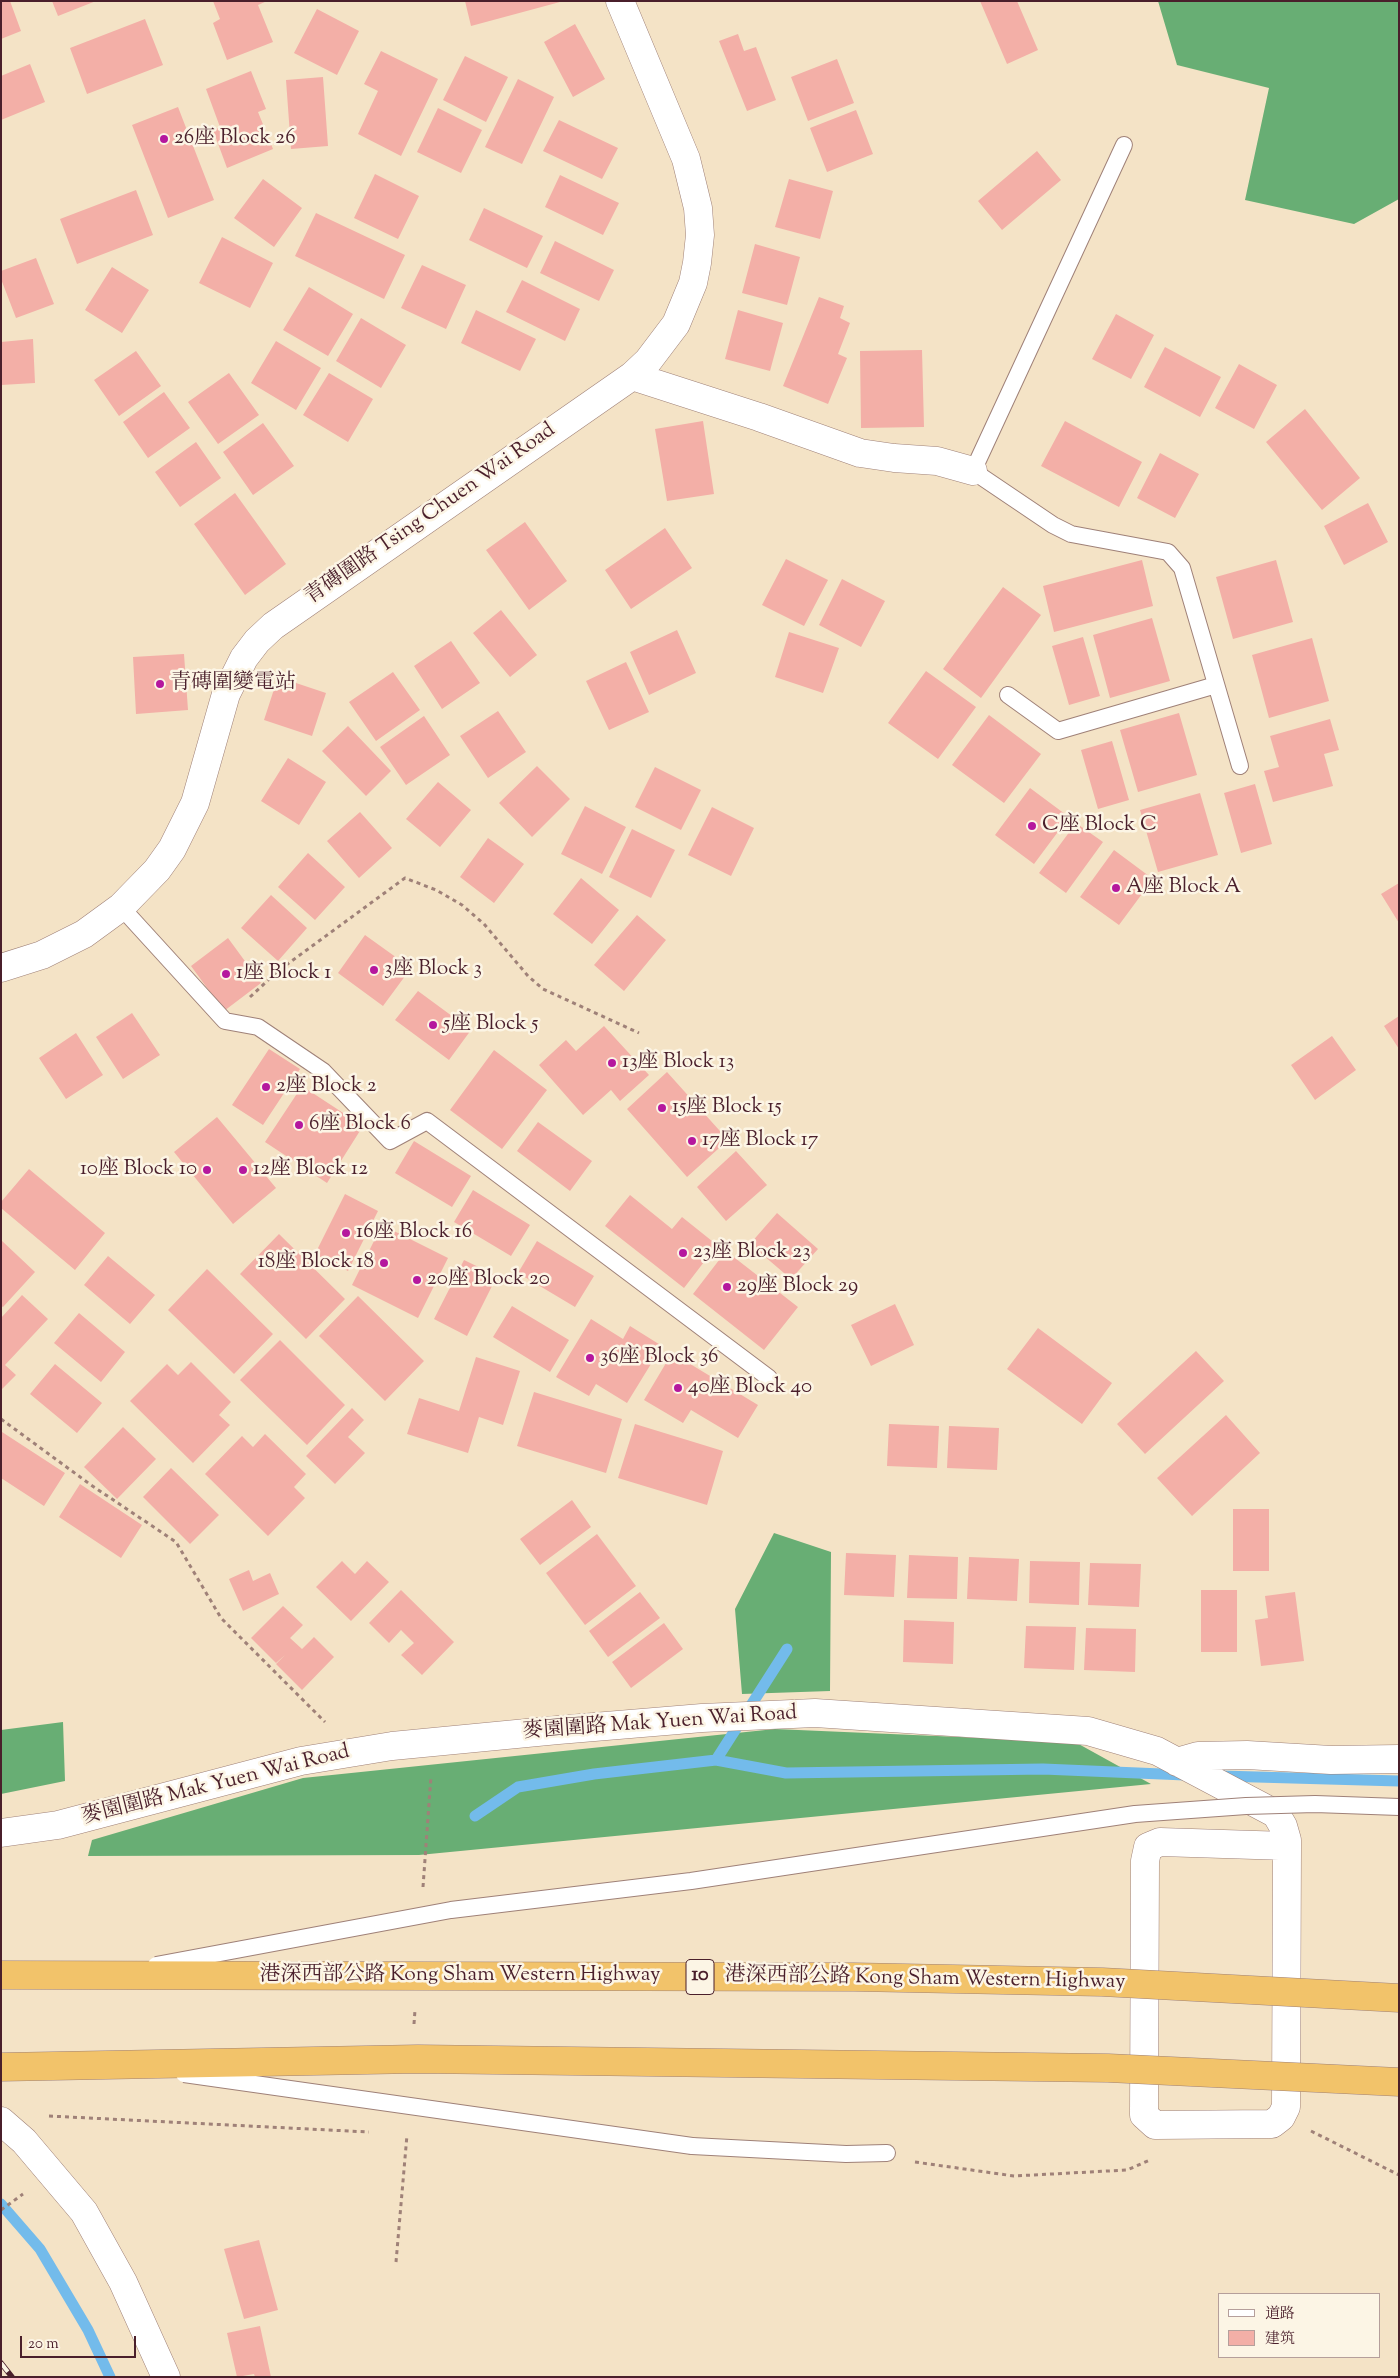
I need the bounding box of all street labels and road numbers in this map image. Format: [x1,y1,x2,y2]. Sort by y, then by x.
street label: 青磚圍路 Tsing Chuen Wai Road [301,419,561,611]
street label: 麥園圍路 Mak Yuen Wai Road [522,1702,798,1746]
street label: 麥園圍路 Mak Yuen Wai Road [79,1741,353,1831]
road number: 10 [686,1960,714,1994]
street label: 港深西部公路 Kong Sham Western Highway [260,1963,660,1989]
street label: 港深西部公路 Kong Sham Western Highway [724,1964,1126,1996]

